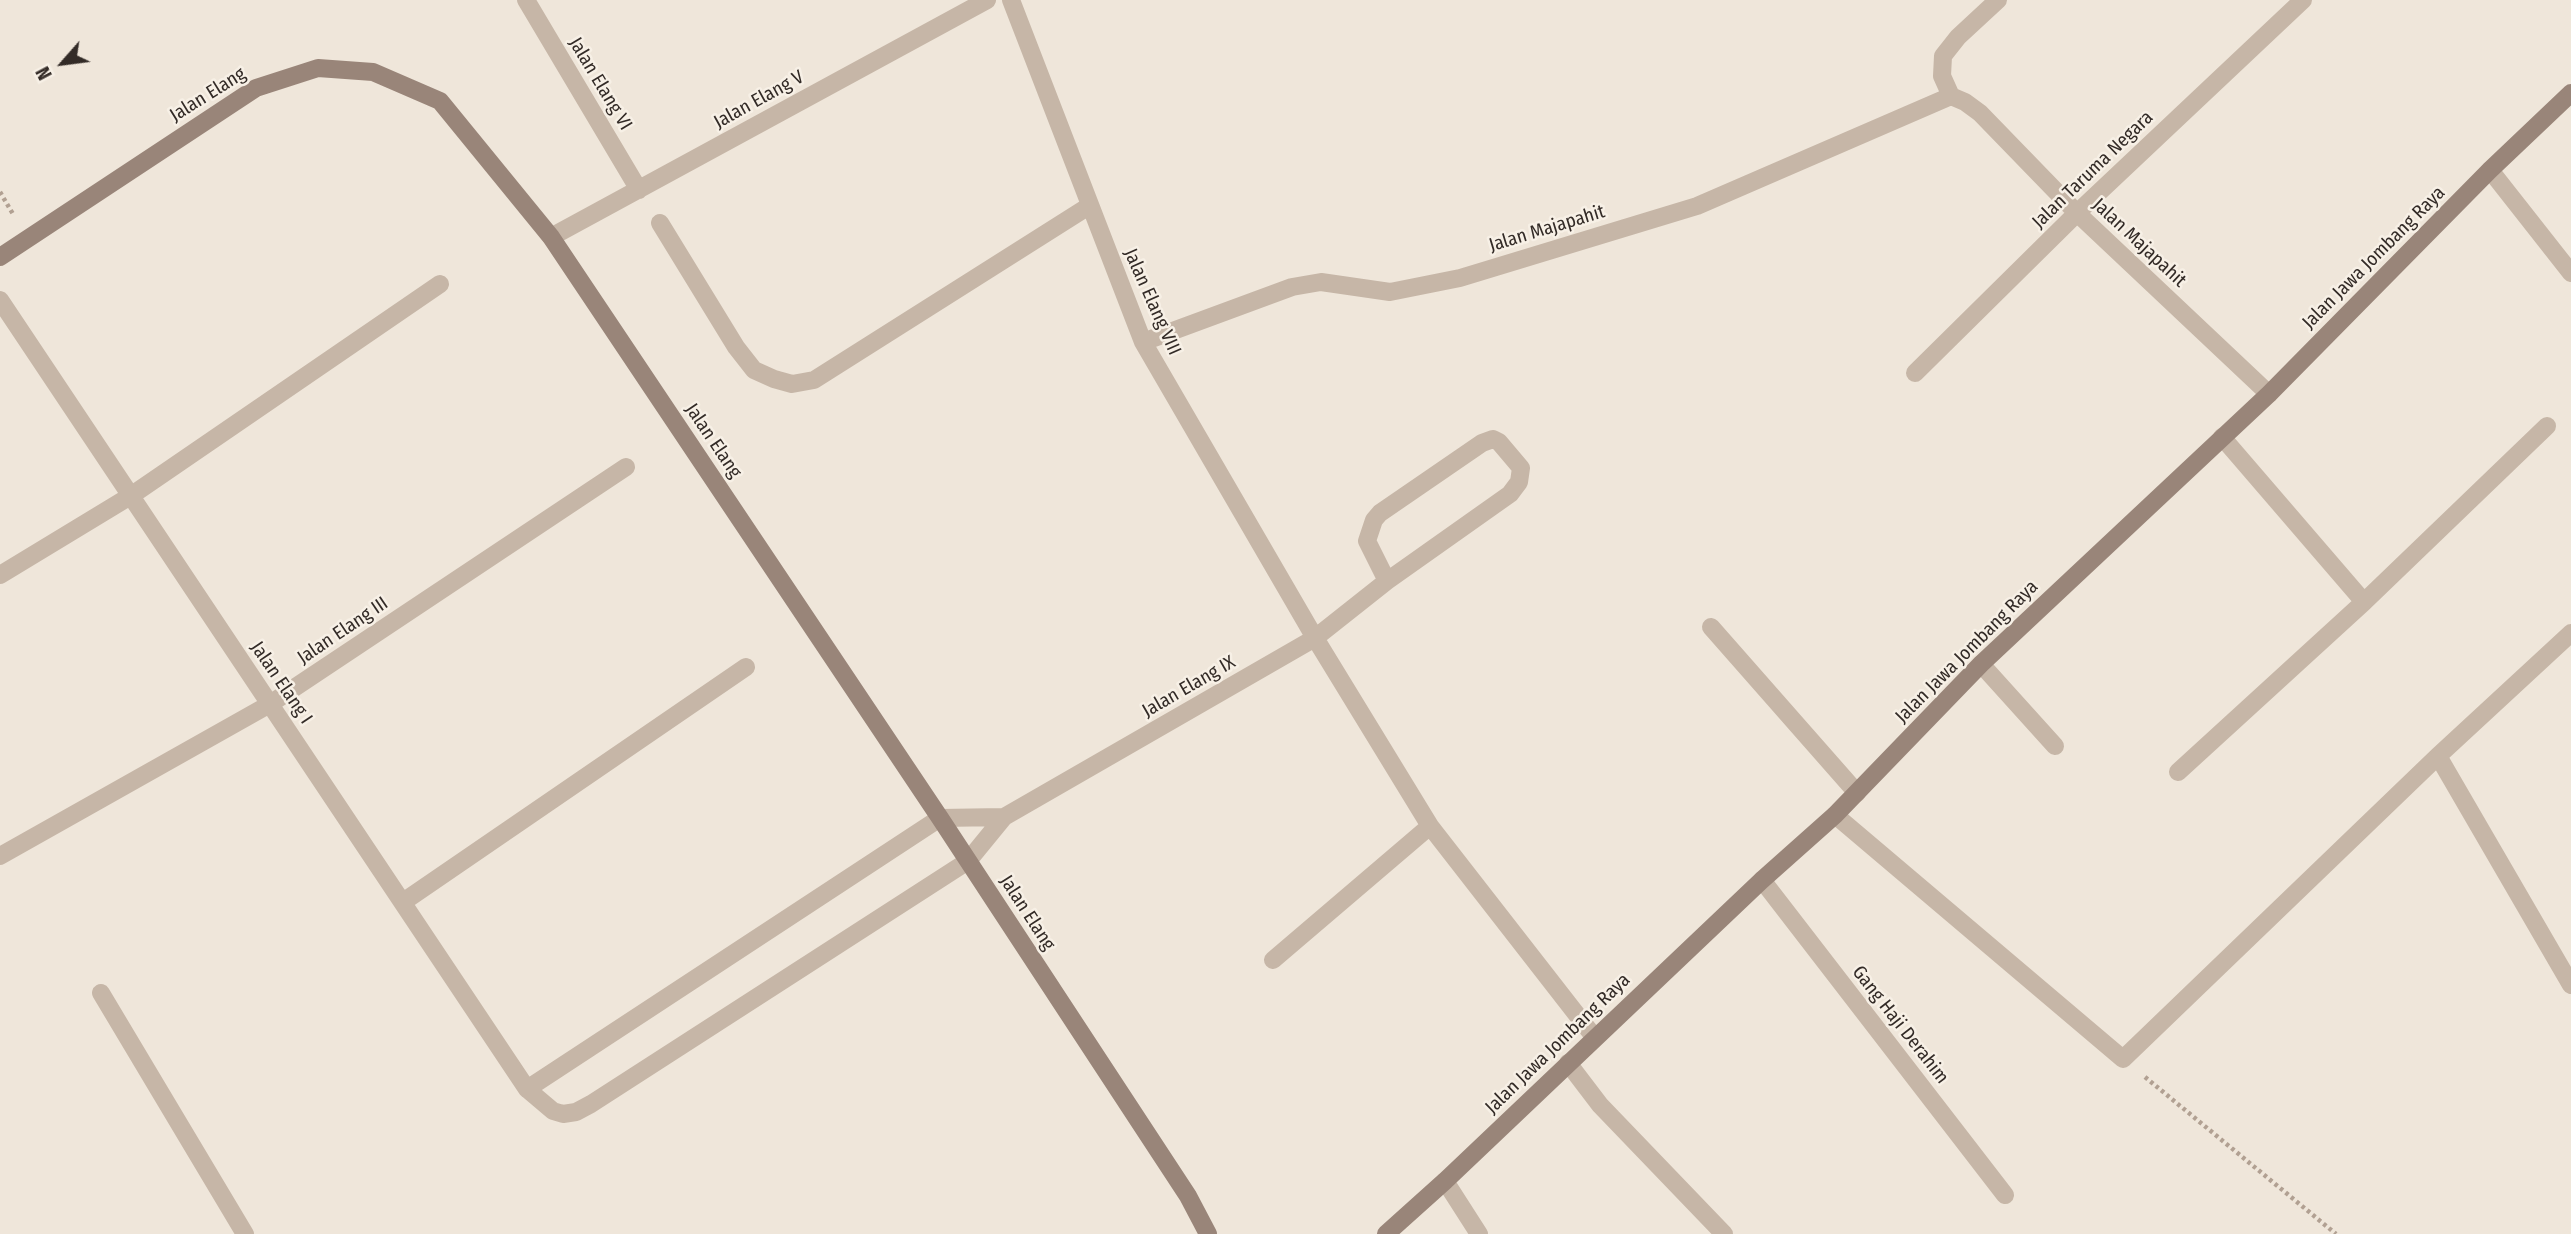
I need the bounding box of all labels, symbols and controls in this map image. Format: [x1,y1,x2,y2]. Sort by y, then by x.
north arrow [28,28,98,98]
street label: Jalan Elang VI [563,34,637,134]
text: N [31,63,57,84]
street label: Jalan Elang [166,63,250,127]
street label: Jalan Elang V [710,66,808,134]
street label: Jalan Taruma Negara [2028,106,2158,234]
street label: Jalan Jawa Jombang Raya [2298,182,2450,334]
street label: Jalan Majapahit [2087,194,2191,292]
street label: Jalan Majapahit [1486,201,1608,257]
street label: Jalan Elang VIII [1118,245,1186,359]
street label: Jalan Elang [680,399,746,483]
street label: Jalan Jawa Jombang Raya [1891,576,2043,728]
street label: Jalan Elang III [293,592,393,670]
street label: Jalan Elang I [245,637,317,729]
street label: Jalan Elang IX [1138,651,1240,723]
street label: Jalan Elang [994,871,1060,955]
street label: Gang Haji Derahim [1847,961,1953,1089]
street label: Jalan Jawa Jombang Raya [1481,969,1635,1119]

